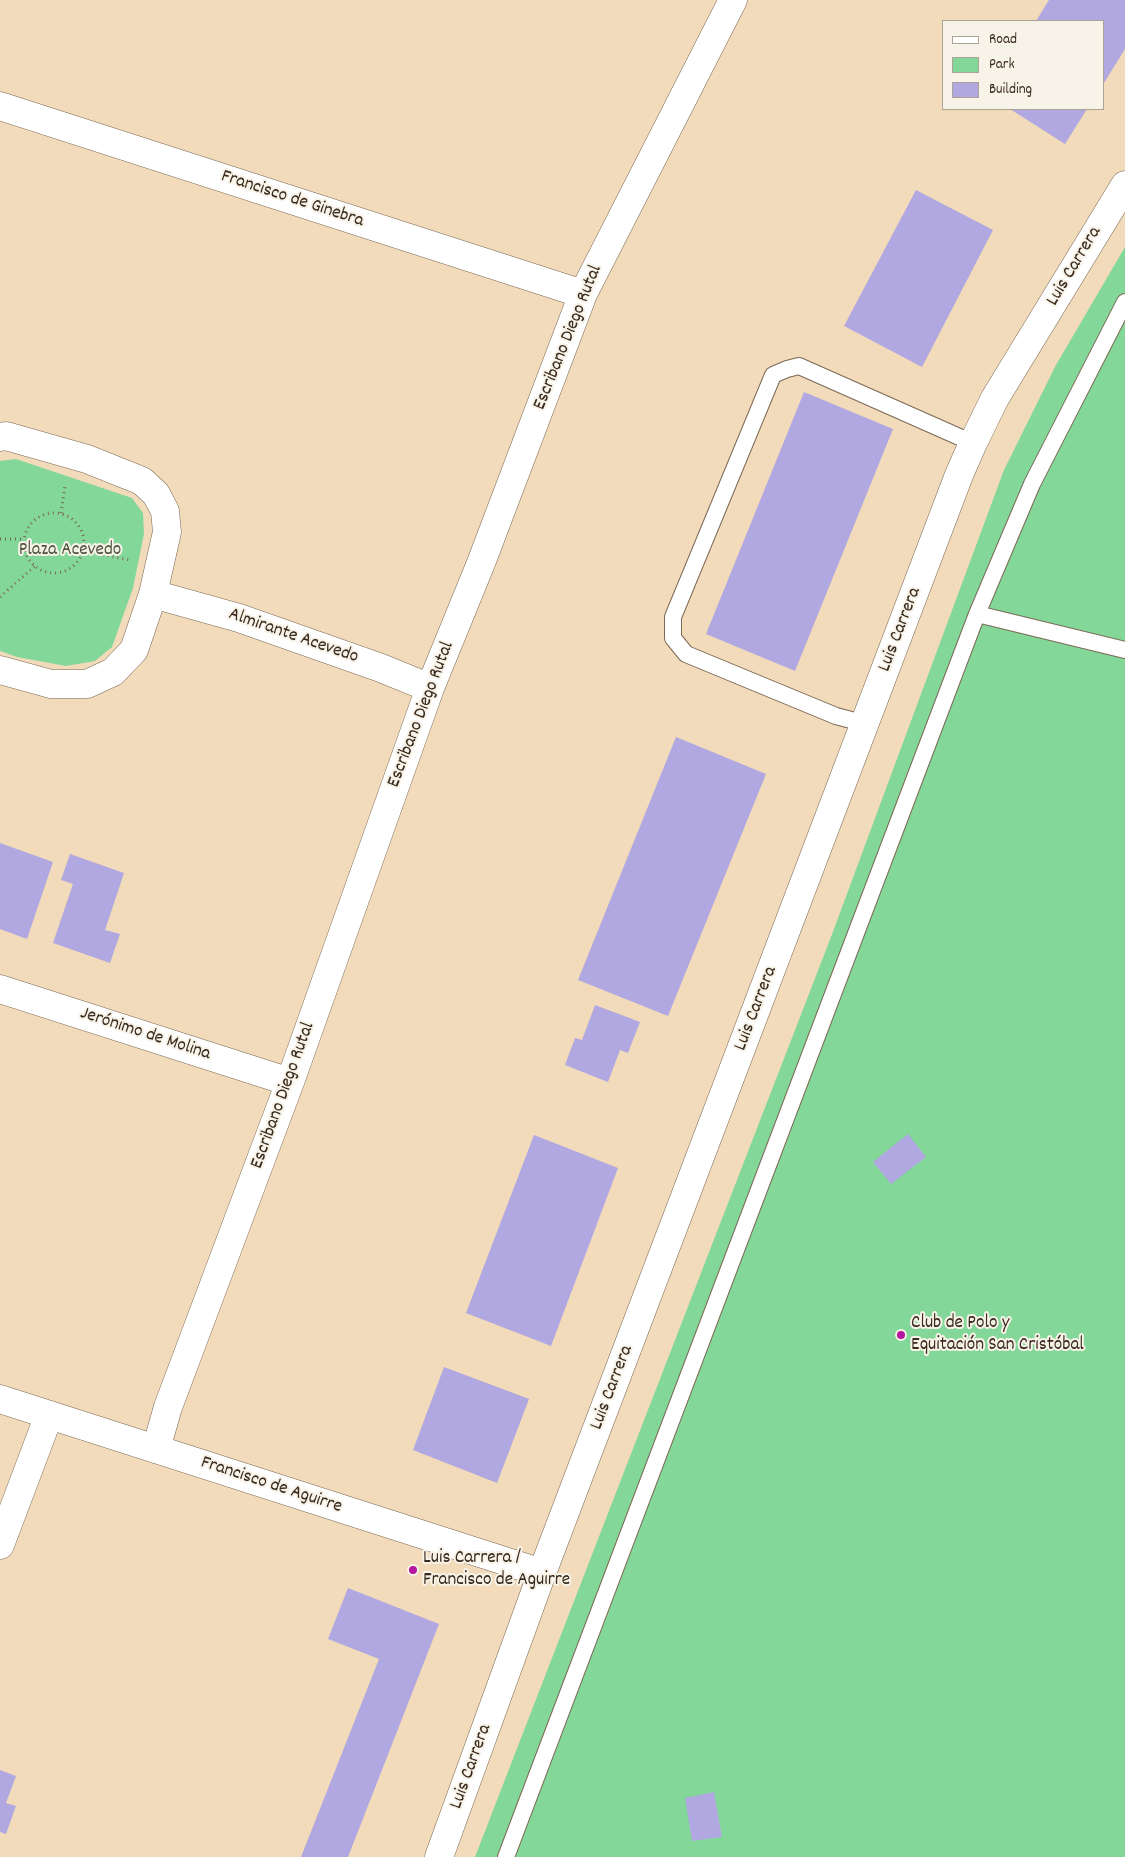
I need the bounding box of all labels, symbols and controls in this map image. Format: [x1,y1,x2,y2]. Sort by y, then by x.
legend [942,20,1105,110]
text: Road [989,29,1017,51]
text: Park [989,54,1015,76]
text: Building [989,79,1032,101]
street label: Francisco de Ginebra [218,166,366,234]
street label: Luis Carrera [1042,223,1108,311]
street label: Escribano Diego Rutal [530,262,608,414]
park label: Plaza Acevedo [19,540,121,562]
street label: Luis Carrera [874,585,928,675]
street label: Almirante Acevedo [225,604,361,670]
street label: Escribano Diego Rutal [384,639,460,791]
street label: Luis Carrera [730,964,784,1054]
street label: Jerónimo de Molina [77,1003,213,1067]
street label: Escribano Diego Rutal [247,1020,321,1172]
place label: Club de Polo y Equitación San Cristóbal [911,1313,1084,1357]
marker: Club de Polo y Equitación San Cristóbal [895,1329,907,1341]
street label: Luis Carrera [586,1343,640,1433]
street label: Francisco de Aguirre [197,1452,345,1520]
place label: Luis Carrera / Francisco de Aguirre [423,1548,570,1592]
marker: Luis Carrera / Francisco de Aguirre [407,1564,419,1576]
street label: Luis Carrera [446,1722,498,1812]

